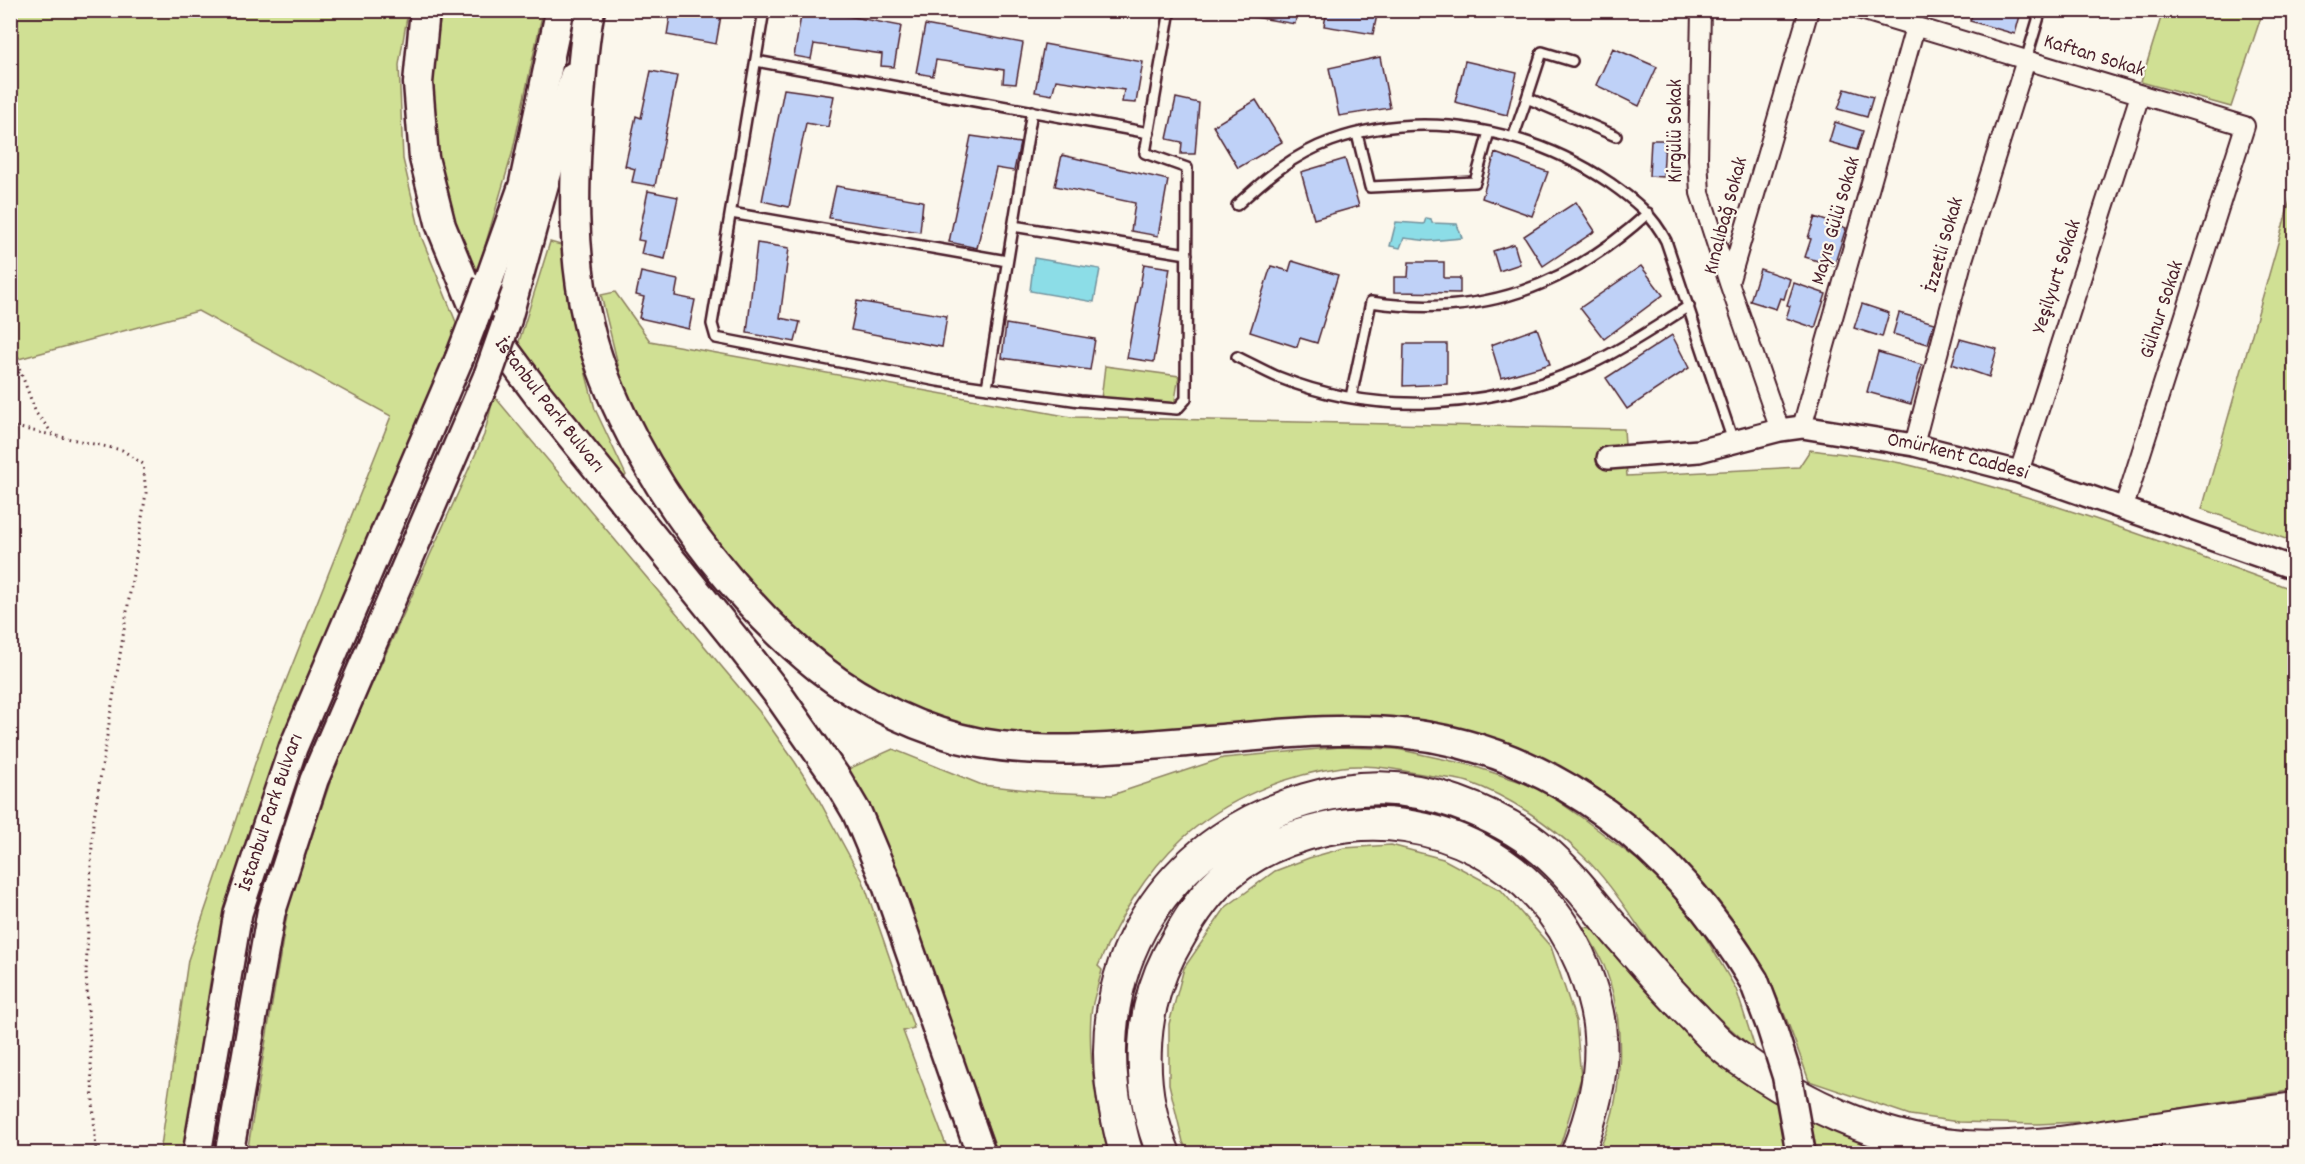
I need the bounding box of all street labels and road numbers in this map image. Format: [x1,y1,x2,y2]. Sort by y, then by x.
street label: Kaftan Sokak [2040,27,2148,87]
street label: Kirgülü Sokak [1662,79,1692,183]
street label: Mayıs Gülü Sokak [1804,153,1870,289]
street label: Kınalıbağ Sokak [1697,154,1757,278]
street label: İzzetli Sokak [1917,194,1973,296]
street label: Yeşilyurt Sokak [2025,216,2091,338]
street label: Gülnur Sokak [2133,257,2193,363]
street label: İstanbul Park Bulvarı [486,332,611,480]
street label: Ömürkent Caddesi [1885,426,2033,489]
street label: İstanbul Park Bulvarı [231,729,312,896]

